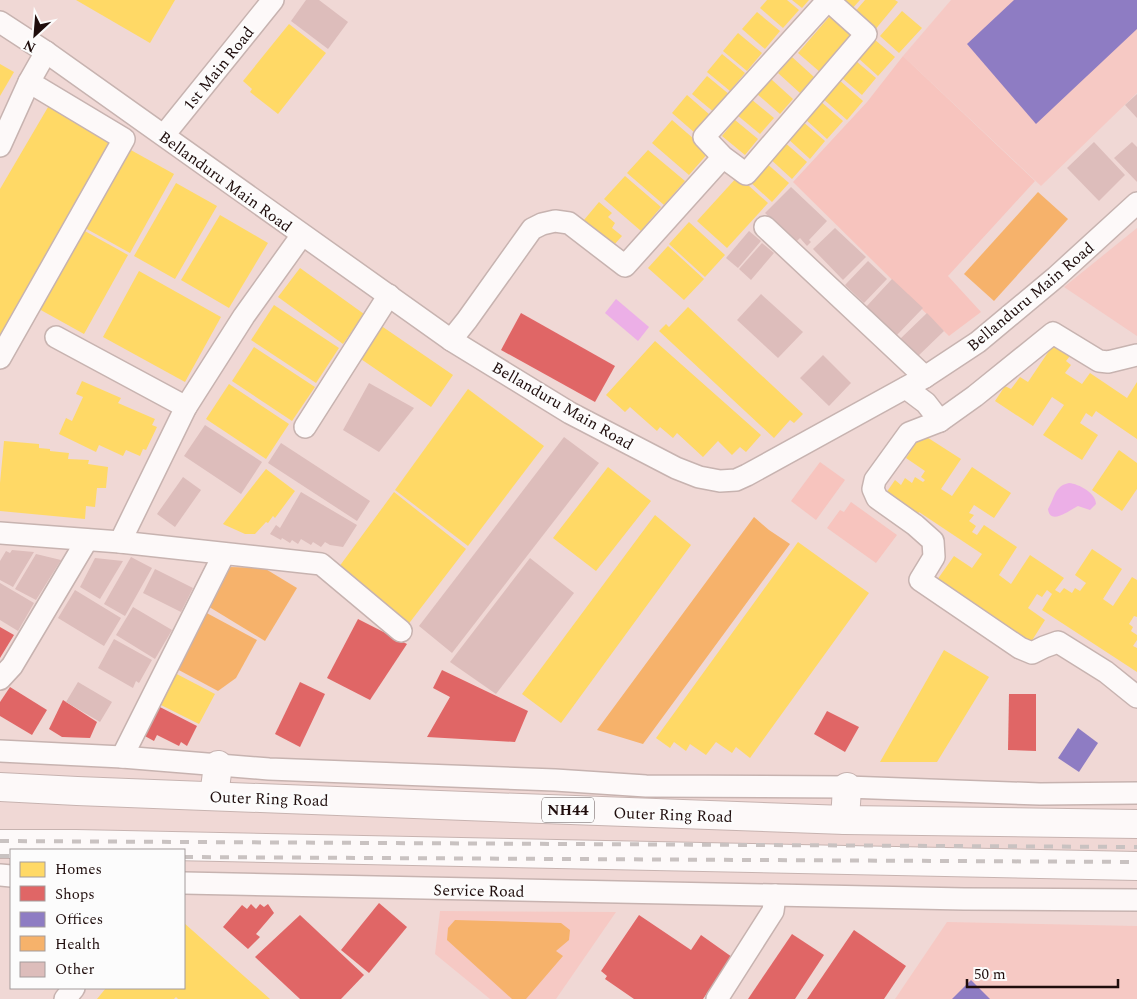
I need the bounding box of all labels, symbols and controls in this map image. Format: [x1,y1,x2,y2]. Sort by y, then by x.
north arrow [10,10,60,60]
street label: 1st Main Road [177,21,260,116]
text: N [20,34,39,58]
street label: Bellanduru Main Road [154,125,297,239]
street label: Bellanduru Main Road [962,236,1100,357]
street label: Bellanduru Main Road [487,356,638,456]
street label: Outer Ring Road [209,785,329,813]
road number: NH44 [542,798,594,822]
street label: Outer Ring Road [613,801,733,829]
legend [10,849,185,989]
text: Homes [55,858,102,881]
street label: Service Road [433,878,525,904]
text: Shops [55,883,95,906]
text: Offices [55,908,103,931]
text: Health [55,933,100,956]
scale bar [967,956,1118,988]
text: Other [55,958,94,981]
text: 50 m [974,963,1006,986]

